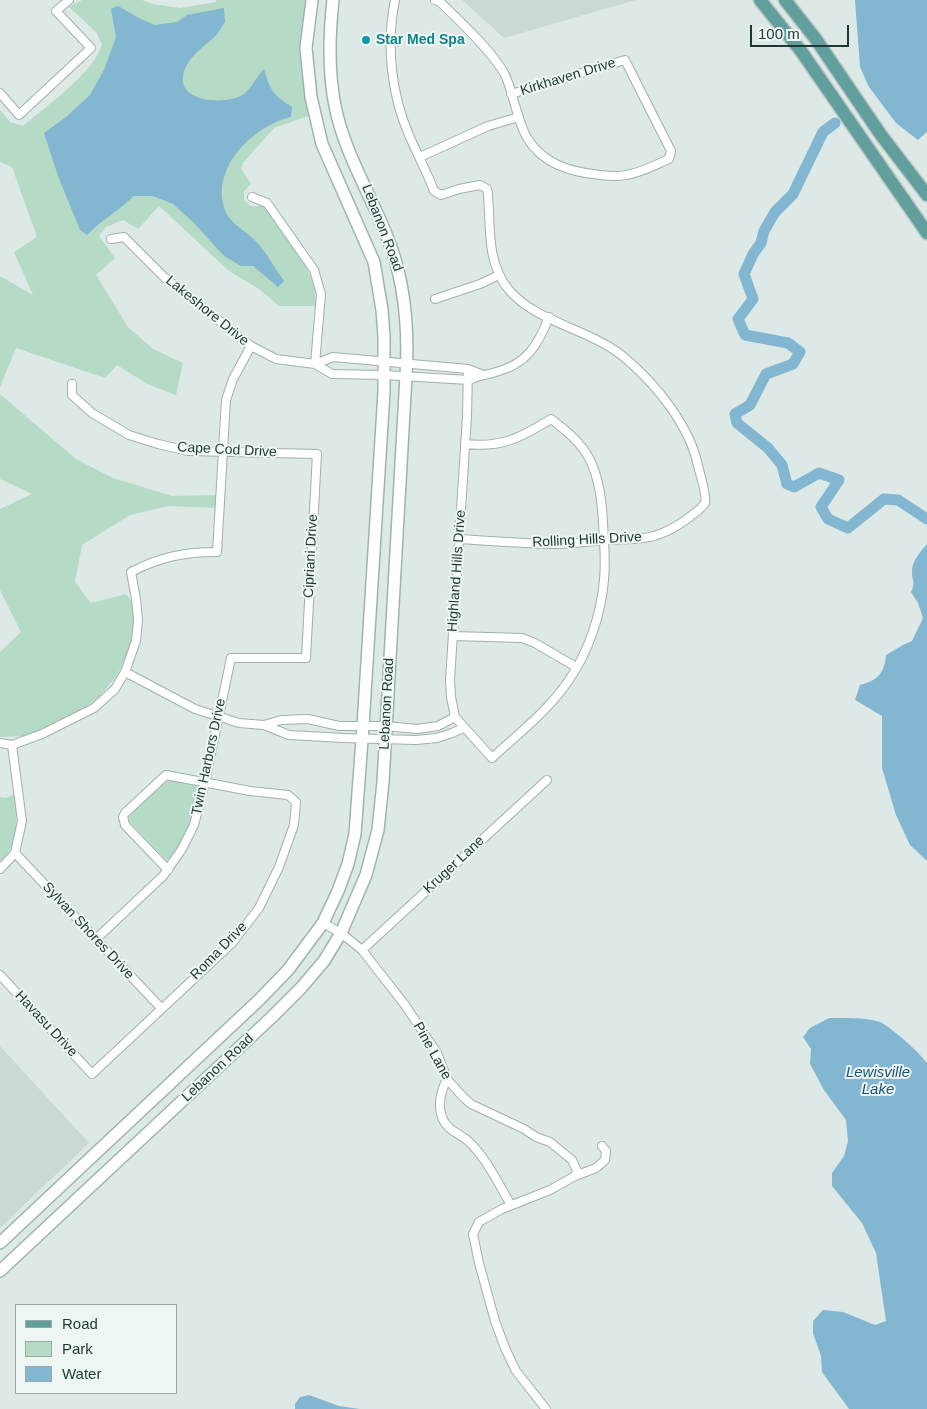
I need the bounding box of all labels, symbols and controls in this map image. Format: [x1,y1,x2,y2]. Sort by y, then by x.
scale bar [752,15,851,47]
text: 100 m [758,25,800,42]
place label: Star Med Spa [376,32,465,48]
marker: Star Med Spa [360,34,372,46]
street label: Kirkhaven Drive [518,55,618,99]
street label: Lebanon Road [358,182,406,274]
street label: Lakeshore Drive [162,272,252,350]
street label: Cape Cod Drive [177,439,277,461]
street label: Highland Hills Drive [444,509,470,633]
street label: Cipriani Drive [300,514,322,598]
street label: Rolling Hills Drive [532,529,642,551]
street label: Lebanon Road [376,658,398,750]
street label: Twin Harbors Drive [188,697,230,817]
street label: Kruger Lane [420,833,488,897]
street label: Sylvan Shores Drive [39,879,137,983]
street label: Roma Drive [187,919,251,983]
street label: Havasu Drive [11,988,81,1060]
street label: Pine Lane [409,1019,455,1083]
street label: Lebanon Road [179,1031,257,1105]
water label: Lewisville Lake [846,1064,910,1099]
legend [15,1304,178,1394]
text: Road [62,1315,98,1332]
text: Park [62,1340,93,1357]
text: Water [62,1365,101,1382]

